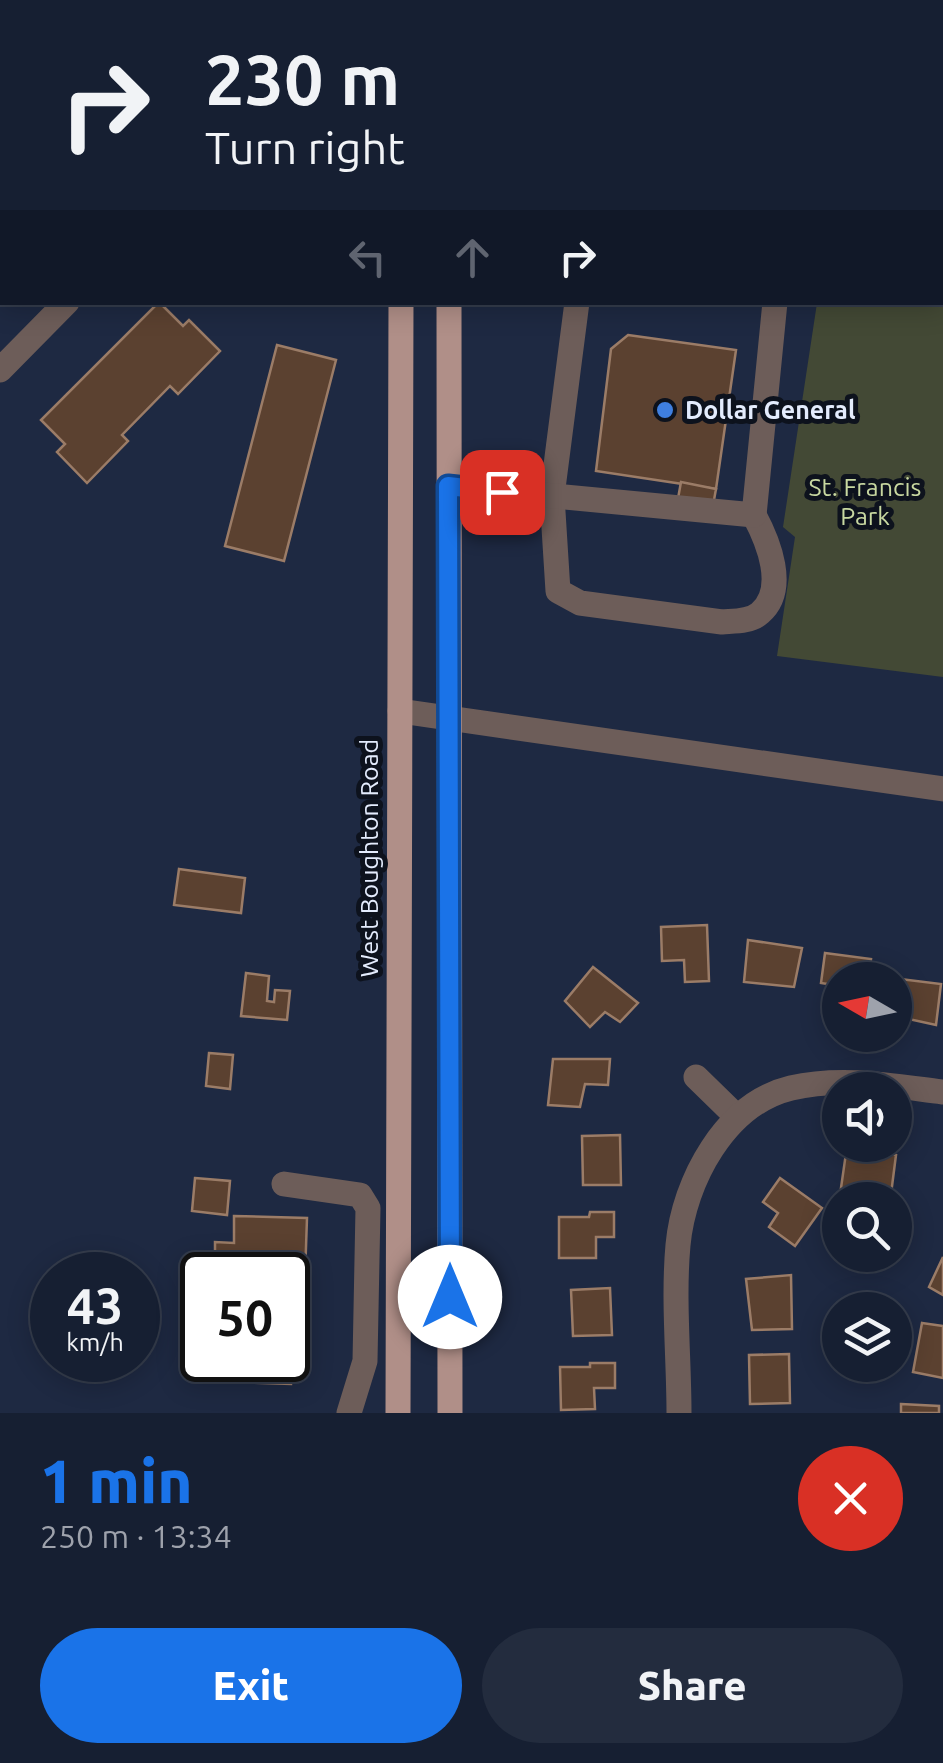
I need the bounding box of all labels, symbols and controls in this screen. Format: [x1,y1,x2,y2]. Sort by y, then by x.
icon: right [40,40,170,170]
text: 230 m [205,40,400,118]
text: Turn right [205,122,405,173]
icon: left [340,230,395,285]
icon: ahead [445,230,500,285]
icon: right [550,230,605,285]
place label: Dollar General [685,396,856,424]
marker: Dollar General [654,399,676,421]
pin [460,450,545,535]
icon: arrive [475,465,530,520]
park label: St. Francis Park [809,473,921,530]
street label: West Boughton Road [355,739,383,977]
north arrow [822,962,912,1052]
map controls [822,962,912,1382]
button: sound [822,1072,912,1162]
button: search [822,1182,912,1272]
position arrow [398,1245,502,1349]
speed limit sign: 50 [180,1252,310,1382]
text: 43 [67,1277,123,1333]
button: layers [822,1292,912,1382]
text: km/h [66,1328,124,1356]
button: close [798,1446,903,1551]
text: 1 min [40,1447,193,1514]
text: 250 m · 13:34 [40,1518,232,1554]
button: Exit [40,1628,462,1743]
button: Share [482,1628,903,1743]

